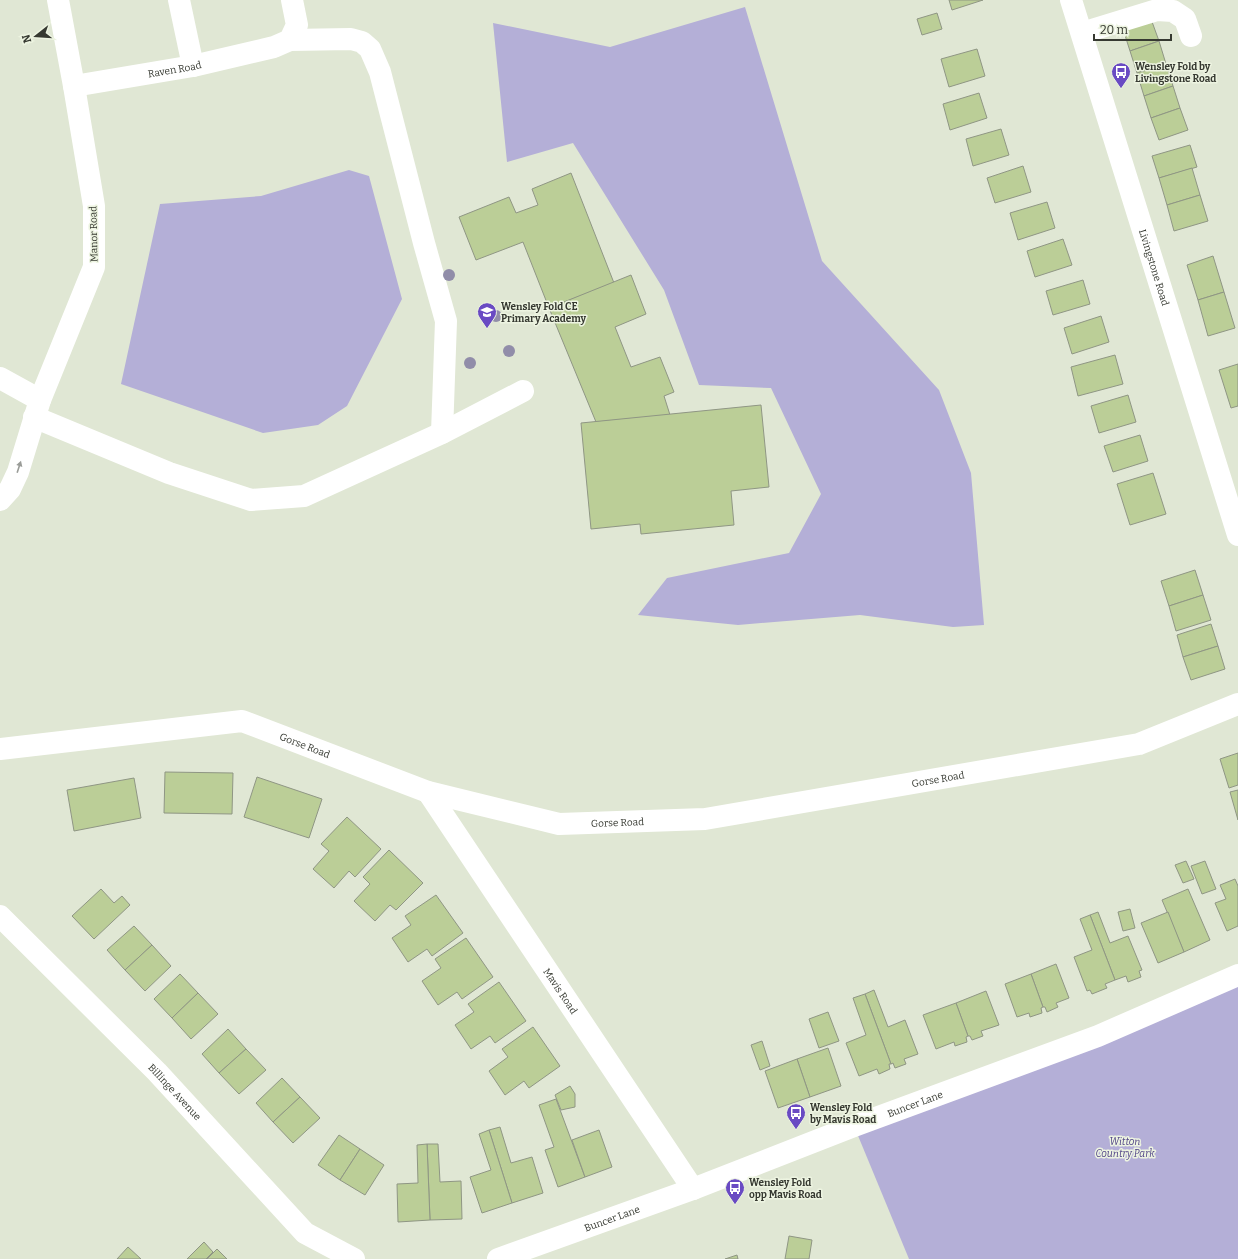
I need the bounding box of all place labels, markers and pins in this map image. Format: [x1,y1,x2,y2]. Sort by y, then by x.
bus stop icon: Wensley Fold by Livingstone Road [1110,61,1132,89]
place label: Wensley Fold by Livingstone Road [1135,61,1216,85]
school or university icon: Wensley Fold CE Primary Academy [476,301,498,329]
place label: Wensley Fold CE Primary Academy [501,301,587,325]
bus stop icon: Wensley Fold by Mavis Road [785,1102,807,1130]
place label: Wensley Fold by Mavis Road [810,1102,876,1126]
bus stop icon: Wensley Fold opp Mavis Road [724,1177,746,1205]
place label: Wensley Fold opp Mavis Road [749,1177,822,1201]

